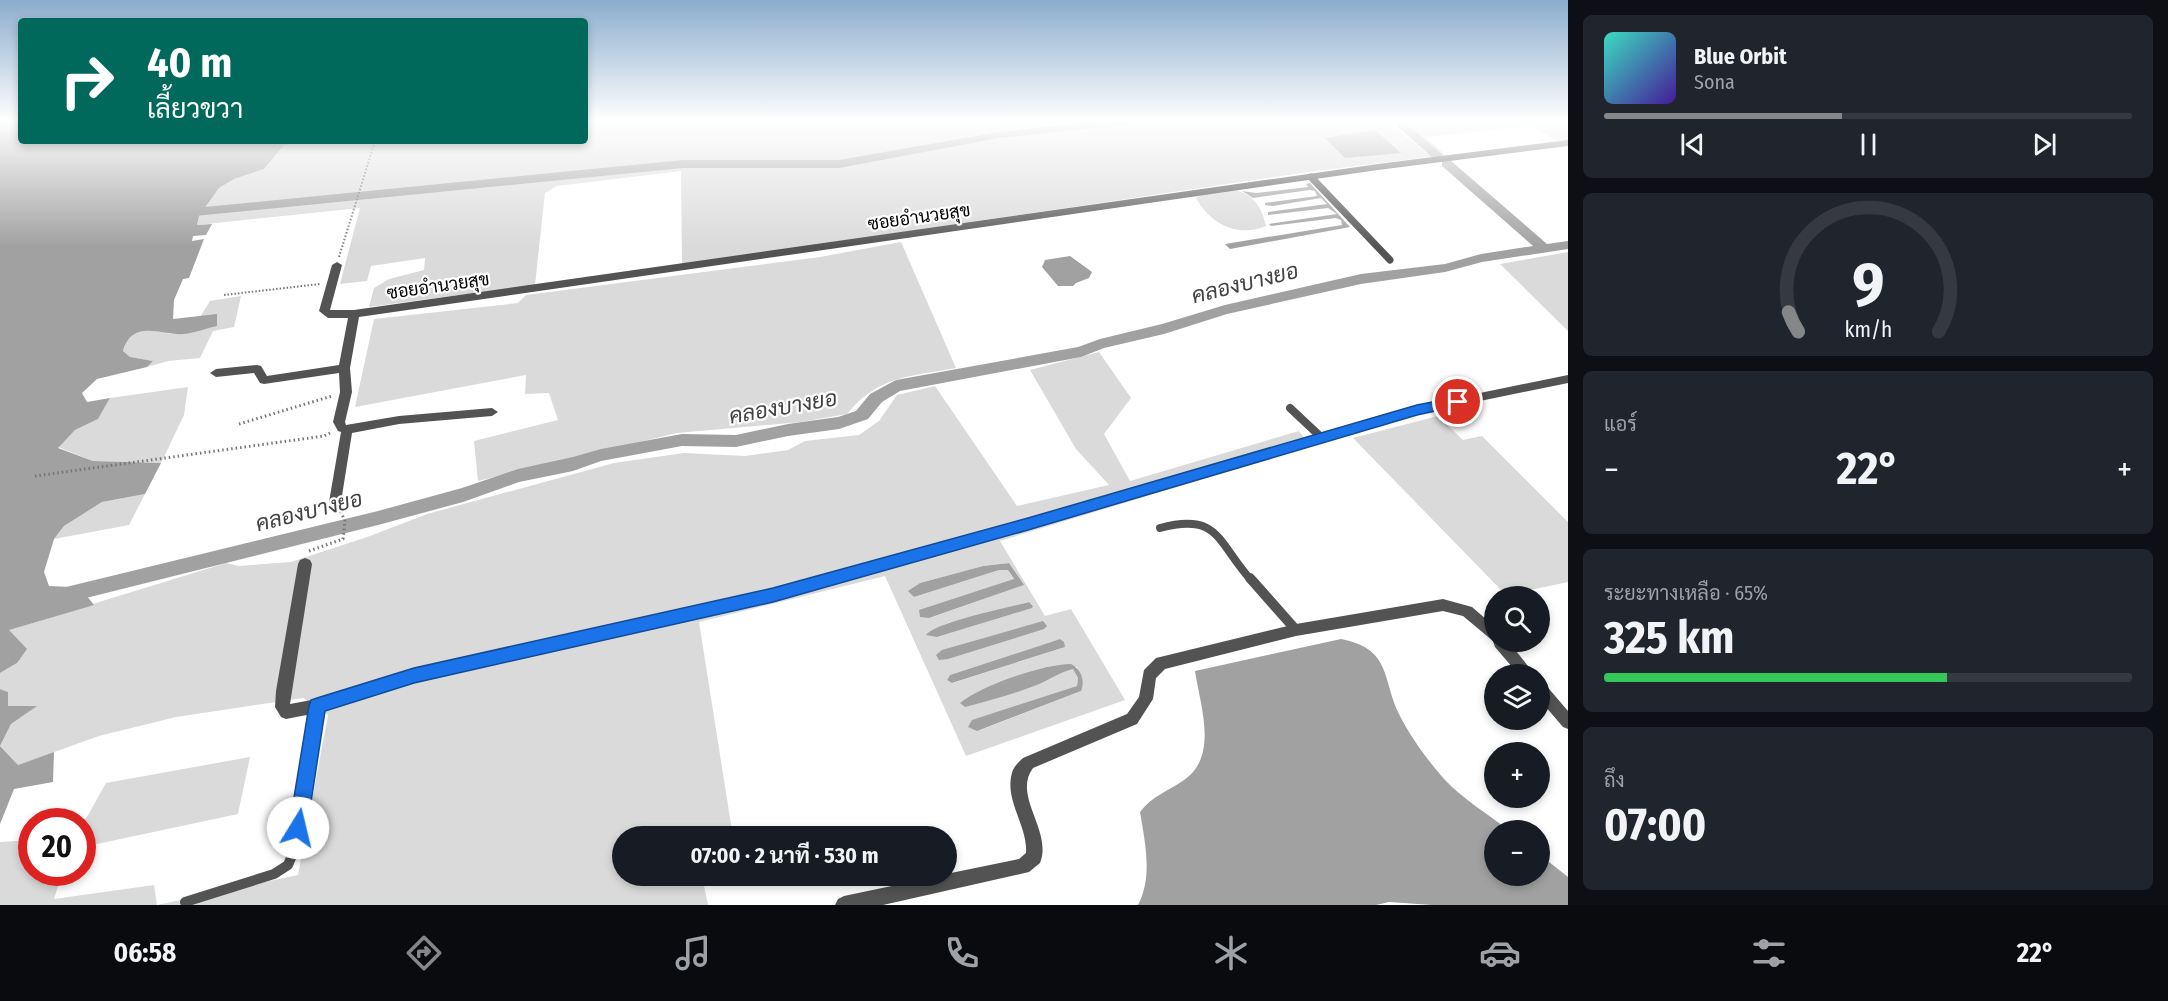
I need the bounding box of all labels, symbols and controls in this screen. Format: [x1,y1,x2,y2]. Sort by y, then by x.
text: 40 m [147,38,232,88]
icon: right [48,42,126,120]
text: Blue Orbit [1694,43,1787,70]
text: Sona [1694,70,1735,94]
text: เลี้ยวขวา [147,93,243,125]
icon: previous [1676,128,1709,161]
icon: pause [1852,128,1885,161]
icon: next [2028,128,2061,161]
street label: ซอยอำนวยสุข [866,199,972,236]
text: 9 [1852,248,1884,323]
water label: คลองบางยอ [1189,257,1301,309]
street label: ซอยอำนวยสุข [385,268,491,305]
text: km/h [1844,317,1892,343]
pin [1432,376,1483,427]
water label: คลองบางยอ [727,384,839,430]
icon: arrive [1441,385,1474,418]
text: แอร์ [1604,412,1637,436]
text: 22° [1837,442,1899,496]
text: − [1604,450,1619,490]
text: + [2117,450,2132,490]
water label: คลองบางยอ [253,485,365,537]
text: ระยะทางเหลือ · 65% [1604,581,1768,605]
map controls [1484,586,1550,886]
button: search [1484,586,1550,652]
text: 325 km [1604,611,1734,665]
button: layers [1484,664,1550,730]
button: + [1484,742,1550,808]
text: ถึง [1604,768,1625,792]
position arrow [266,796,330,860]
text: 07:00 [1604,798,1706,852]
speed limit sign: 20 [18,808,96,886]
button: − [1484,820,1550,886]
text: 07:00 · 2 นาที · 530 m [690,842,879,869]
icon: directions [403,932,445,974]
icon: music [672,932,714,974]
icon: phone [941,932,983,974]
icon: climate [1210,932,1252,974]
icon: car [1479,932,1521,974]
icon: filters [1748,932,1790,974]
text: 06:58 [113,937,176,969]
text: 22° [2017,937,2054,969]

